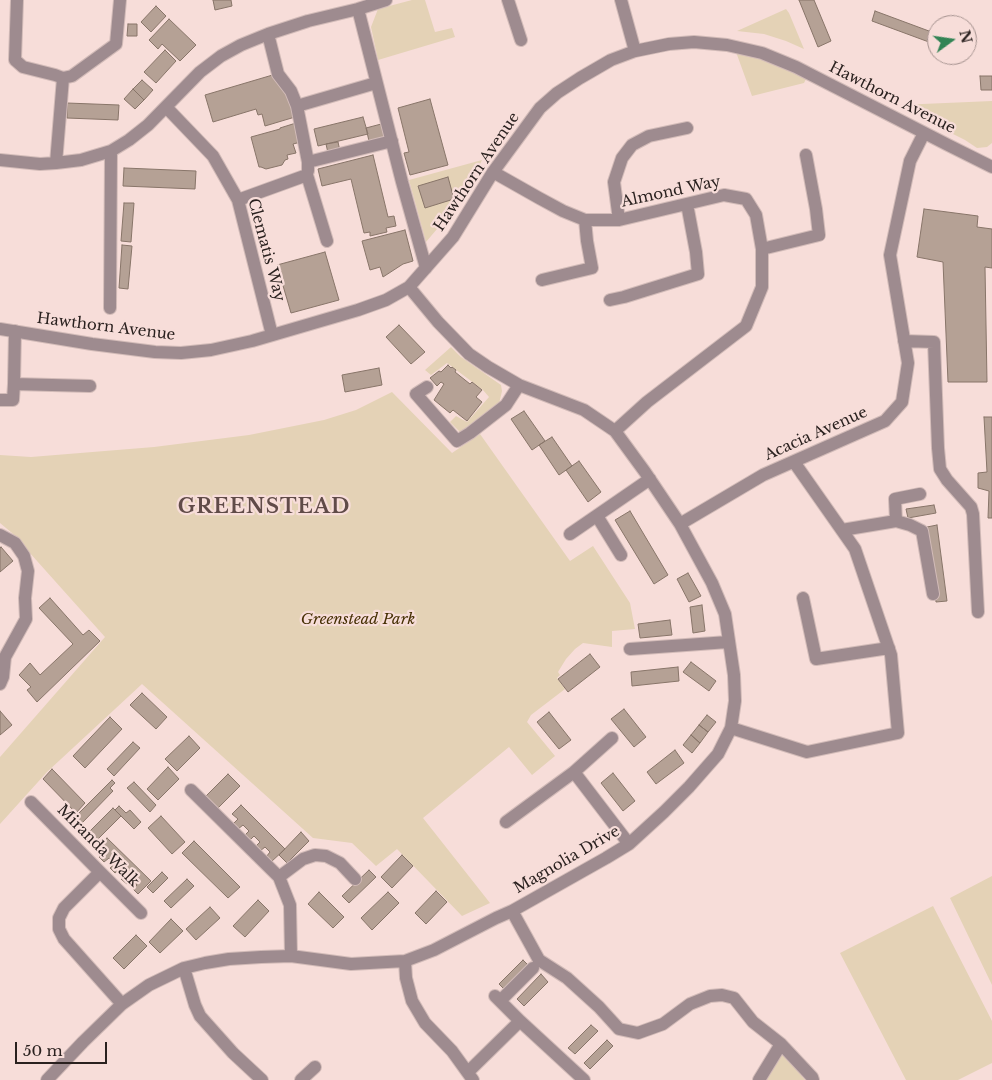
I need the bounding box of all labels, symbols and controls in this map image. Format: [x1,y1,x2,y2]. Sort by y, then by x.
north arrow [927,15,977,65]
text: N [955,28,976,45]
street label: Hawthorn Avenue [826,58,958,138]
street label: Hawthorn Avenue [431,109,523,235]
street label: Almond Way [620,173,722,211]
street label: Clematis Way [244,197,288,303]
street label: Hawthorn Avenue [36,310,176,344]
street label: Acacia Avenue [762,403,870,465]
district label: GREENSTEAD [176,495,352,519]
park label: Greenstead Park [301,611,415,629]
street label: Miranda Walk [53,801,143,891]
street label: Magnolia Drive [511,822,623,898]
scale bar [18,1032,110,1064]
text: 50 m [23,1041,63,1060]

